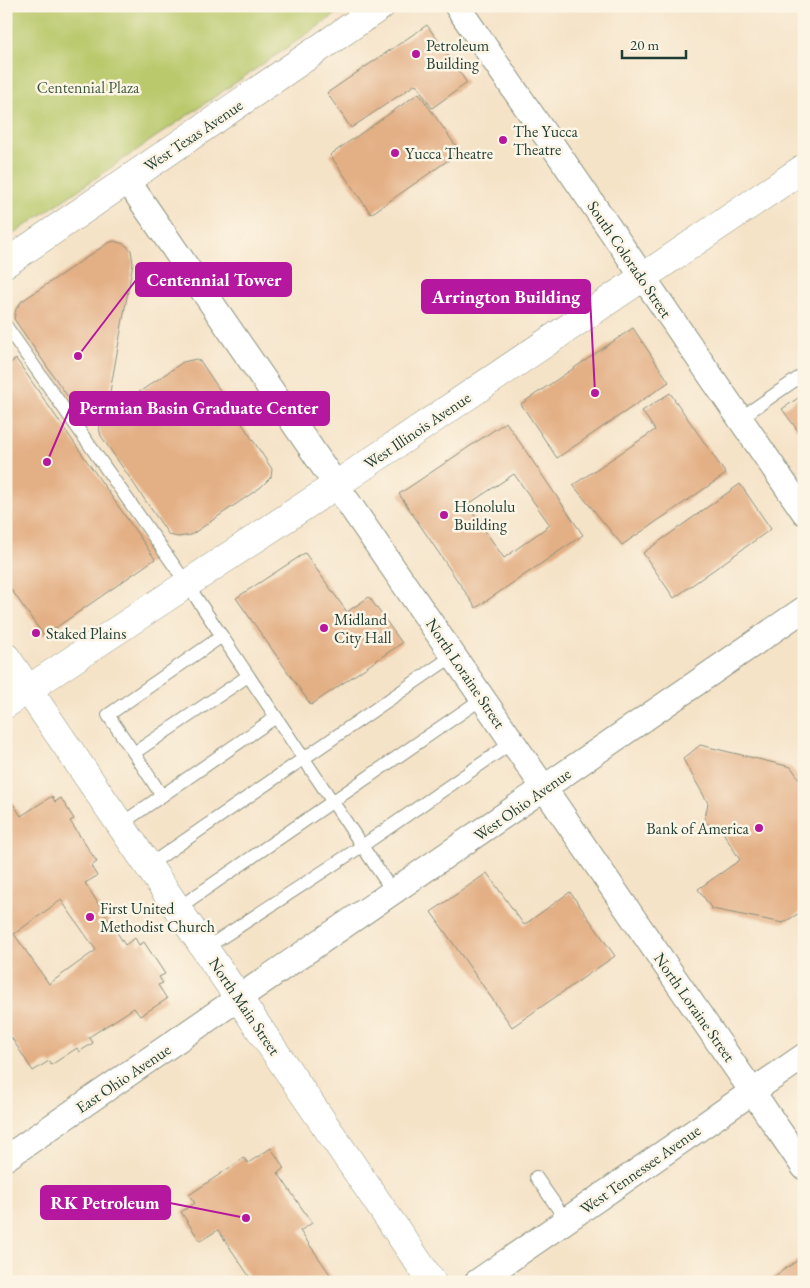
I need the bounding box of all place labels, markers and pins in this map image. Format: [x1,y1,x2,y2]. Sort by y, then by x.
place label: Petroleum Building [426,35,490,74]
marker: Petroleum Building [410,48,422,60]
place label: The Yucca Theatre [513,121,579,160]
marker: The Yucca Theatre [497,134,509,146]
place label: Yucca Theatre [405,143,493,164]
marker: Yucca Theatre [389,147,401,159]
callout: Centennial Tower [136,263,291,296]
callout: Arrington Building [422,280,590,313]
callout: Permian Basin Graduate Center [70,392,329,425]
place label: Honolulu Building [454,496,516,535]
marker: Honolulu Building [438,509,450,521]
place label: Midland City Hall [334,609,392,648]
marker: Midland City Hall [318,622,330,634]
place label: Staked Plains [46,623,126,644]
marker: Staked Plains [30,627,42,639]
place label: Bank of America [646,818,750,839]
marker: Bank of America [753,822,765,834]
place label: First United Methodist Church [100,898,215,937]
marker: First United Methodist Church [84,911,96,923]
callout: RK Petroleum [41,1186,170,1219]

